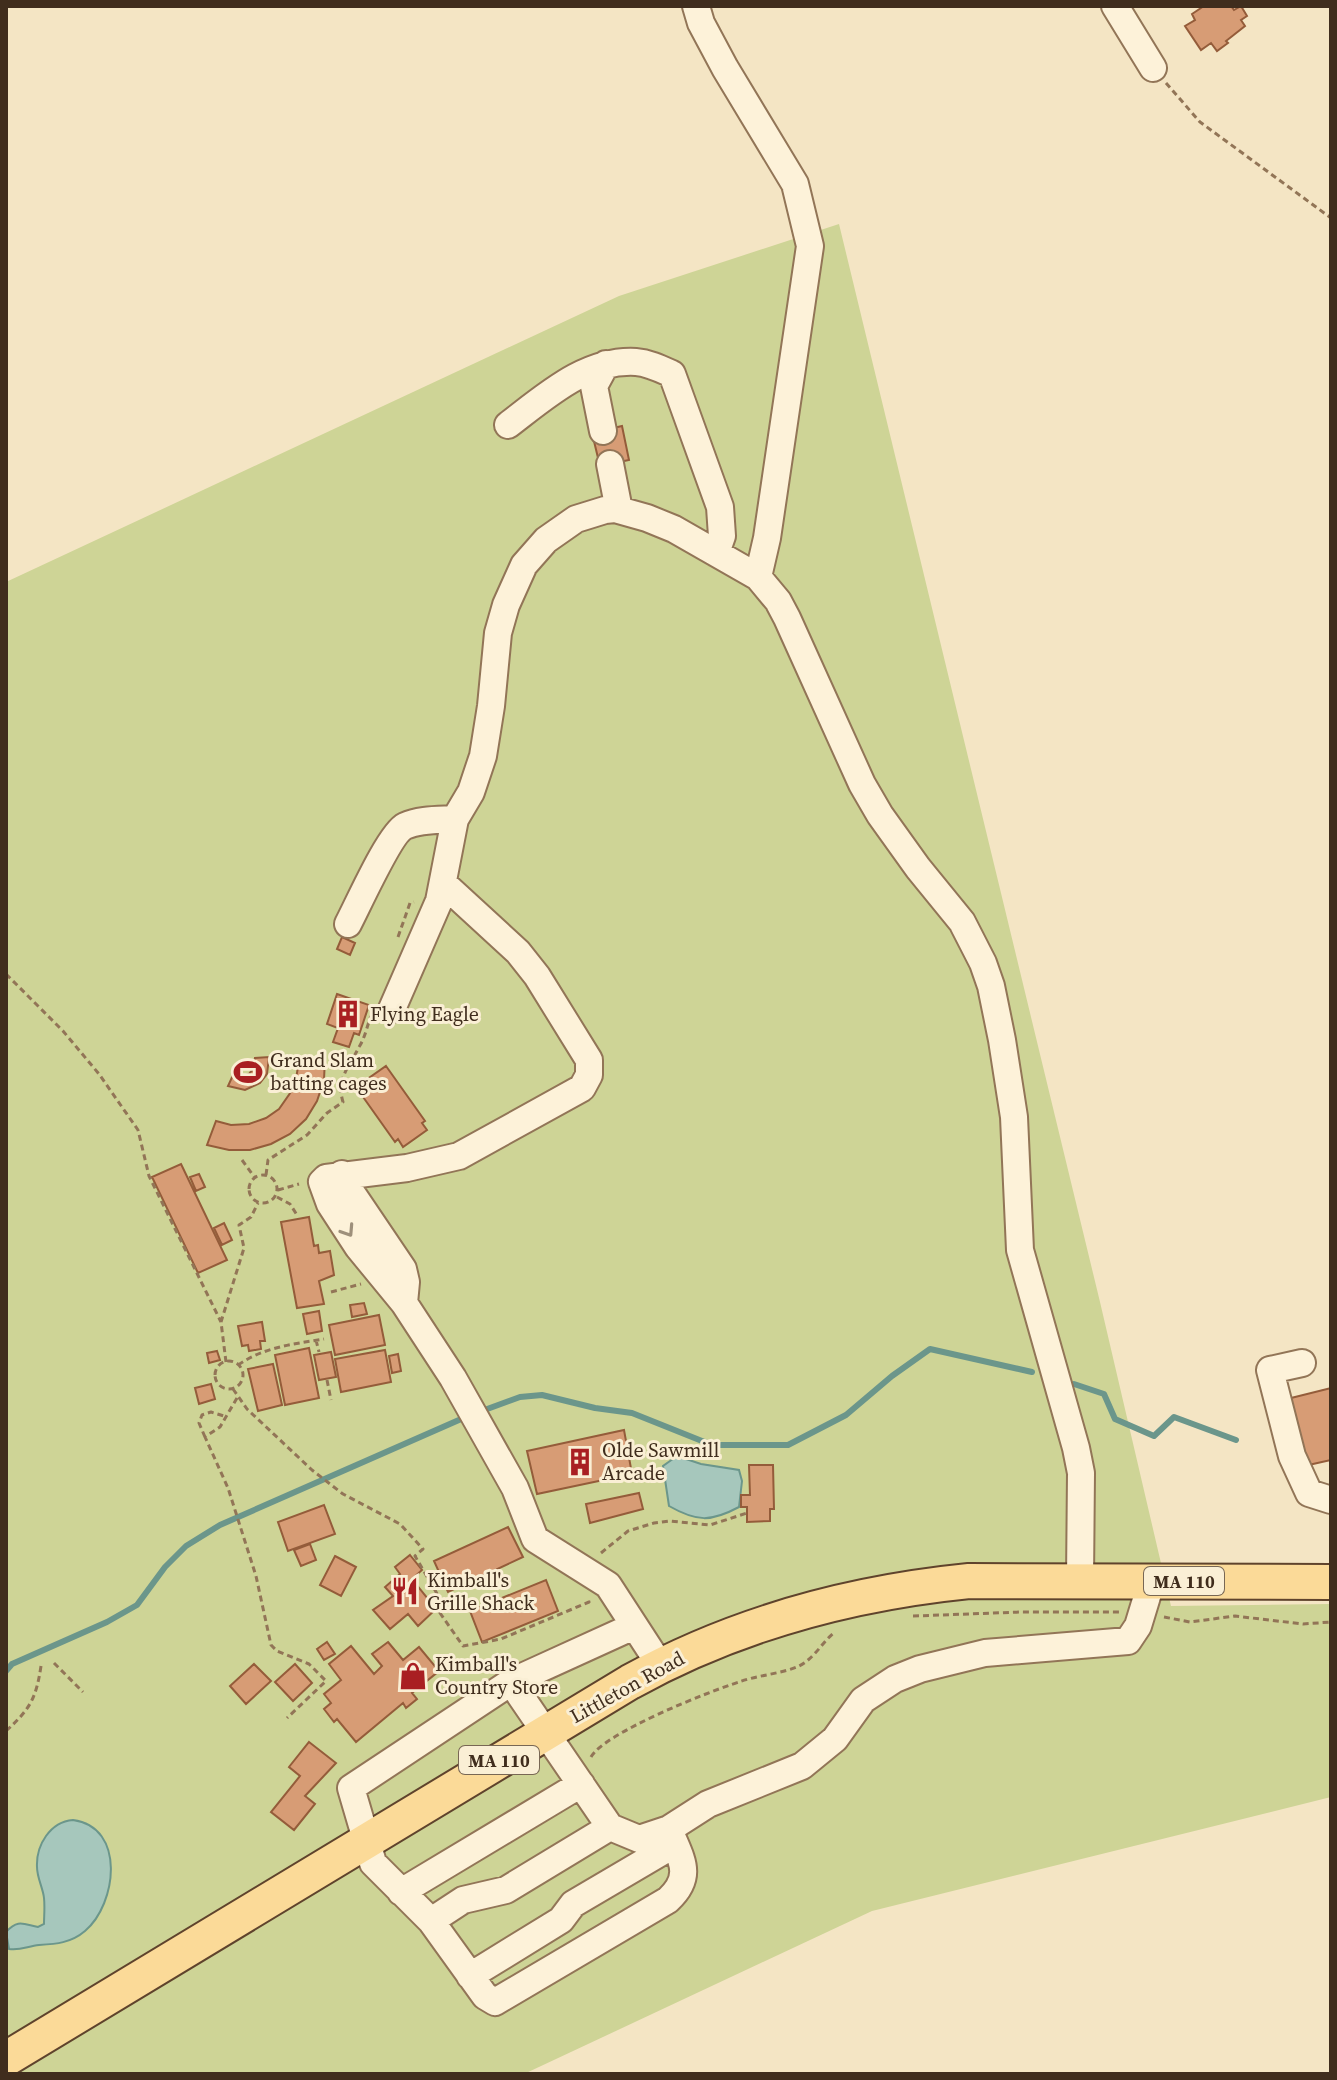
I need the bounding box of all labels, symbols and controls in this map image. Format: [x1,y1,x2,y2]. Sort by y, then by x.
building icon: Flying Eagle [333,999,363,1029]
place label: Flying Eagle [370,1000,479,1028]
place label: Grand Slam batting cages [270,1046,387,1097]
sports icon: Grand Slam batting cages [233,1057,263,1087]
one-way arrow [338,1222,353,1236]
place label: Olde Sawmill Arcade [602,1436,720,1487]
building icon: Olde Sawmill Arcade [565,1447,595,1477]
place label: Kimball's Grille Shack [427,1566,535,1617]
road number: MA 110 [1144,1567,1224,1595]
restaurant icon: Kimball's Grille Shack [390,1576,420,1606]
street label: Littleton Road [565,1644,690,1730]
place label: Kimball's Country Store [435,1650,558,1701]
shop icon: Kimball's Country Store [398,1661,428,1691]
road number: MA 110 [459,1746,539,1774]

